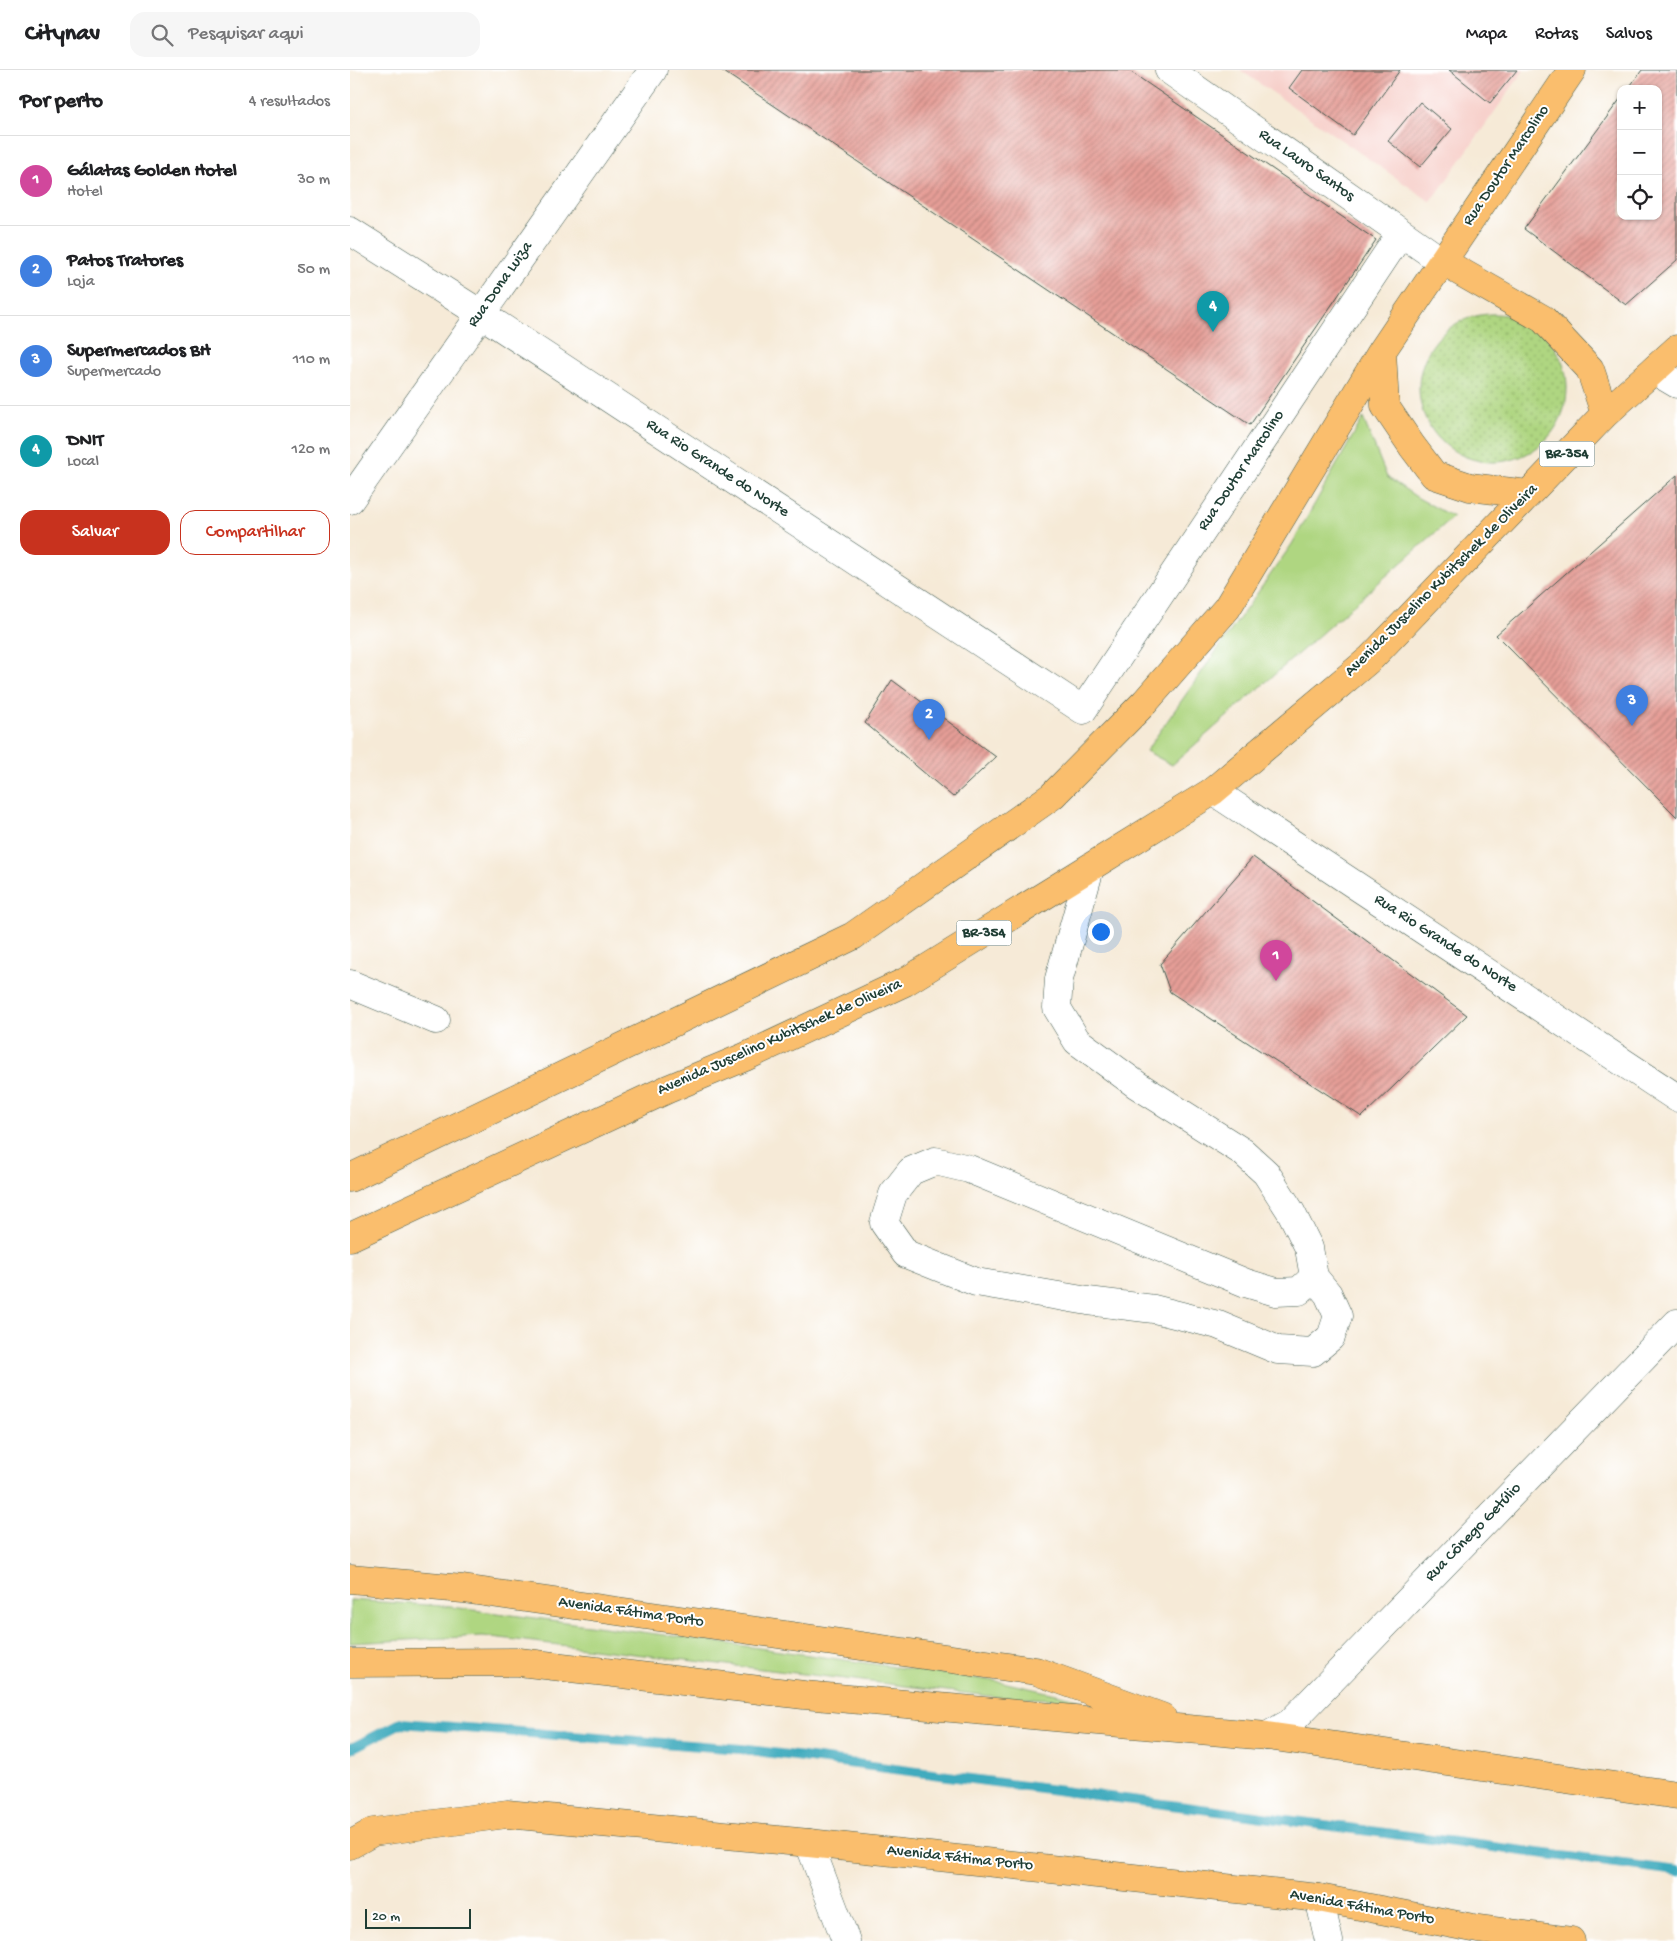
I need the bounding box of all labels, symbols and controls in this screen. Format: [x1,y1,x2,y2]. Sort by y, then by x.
search box [130,12,480,57]
text: Citynav [25,20,100,49]
icon: search [148,21,176,49]
text: Pesquisar aqui [188,23,304,46]
text: Mapa [1466,24,1507,45]
text: Rotas [1535,24,1578,45]
text: Salvos [1606,24,1652,45]
map controls [1617,85,1662,220]
button: + [1617,85,1662,130]
text: Por perto [20,90,103,115]
text: 4 resultados [249,93,330,112]
street label: Rua Doutor Marcolino [1460,102,1554,230]
street label: Rua Lauro Santos [1254,126,1359,207]
button: − [1617,130,1662,175]
text: Gálatas Golden Hotel [67,160,237,183]
text: 1 [33,171,39,190]
text: 30 m [297,171,330,190]
button: locate [1617,175,1662,220]
text: Hotel [67,183,103,202]
street label: Rua Dona Luiza [464,238,538,332]
text: Patos Tratores [67,250,183,273]
text: 2 [32,261,40,280]
text: 50 m [297,261,330,280]
text: Loja [67,273,95,292]
pin: 4 [1197,291,1229,332]
text: Supermercados BH [67,340,211,363]
text: 3 [32,351,40,370]
text: 110 m [293,351,330,370]
text: Supermercado [67,363,161,382]
street label: Rua Doutor Marcolino [1195,407,1289,535]
street label: Rua Rio Grande do Norte [642,416,793,523]
text: DNIT [67,430,104,453]
text: 4 [32,441,40,460]
text: 120 m [291,441,330,460]
road number: BR-354 [1540,442,1594,466]
text: Local [67,453,99,472]
street label: Avenida Juscelino Kubitschek de Oliveira [1341,480,1543,682]
button: Salvar [20,510,170,555]
button: Compartilhar [180,510,330,555]
pin: 3 [1616,685,1648,726]
pin: 2 [913,699,945,740]
street label: Rua Rio Grande do Norte [1370,891,1521,998]
your location [1088,919,1114,945]
road number: BR-354 [956,920,1012,946]
pin: 1 [1260,940,1292,981]
street label: Avenida Juscelino Kubitschek de Oliveira [655,975,906,1101]
street label: Rua Cônego Getúlio [1422,1480,1526,1586]
street label: Avenida Fátima Porto [557,1593,705,1633]
street label: Avenida Fátima Porto [886,1842,1034,1876]
street label: Avenida Fátima Porto [1288,1886,1436,1930]
scale bar [365,1906,471,1929]
text: 20 m [372,1909,400,1926]

